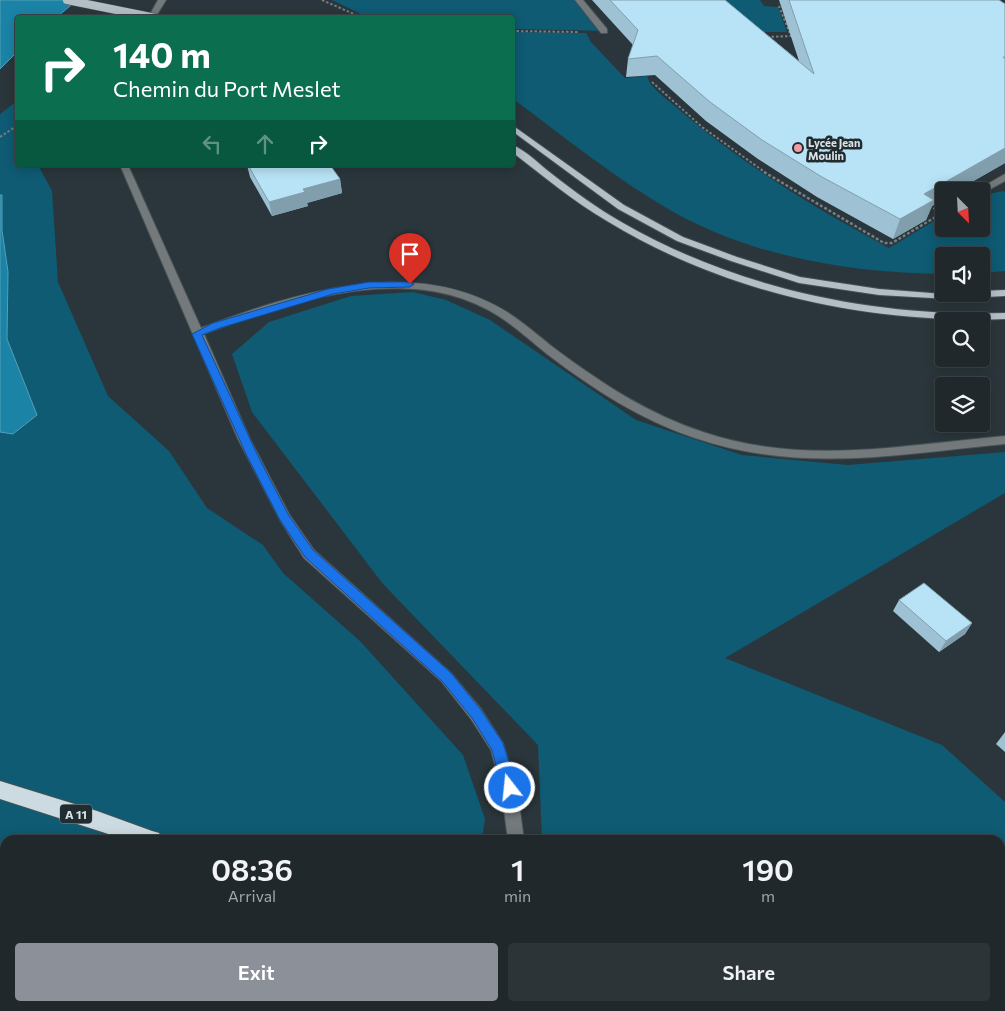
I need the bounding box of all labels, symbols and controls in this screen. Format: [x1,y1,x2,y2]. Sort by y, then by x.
text: 140 m [113,32,211,75]
icon: right [30,35,95,100]
text: Chemin du Port Meslet [113,75,340,102]
icon: left [198,130,226,158]
icon: ahead [251,130,279,158]
icon: right [304,130,332,158]
place label: Lycée Jean Moulin [808,136,860,162]
marker: Lycée Jean Moulin [792,142,804,154]
north arrow [935,182,990,238]
map controls [935,182,990,432]
pin [389,233,431,284]
icon: arrive [396,240,424,268]
button: sound [935,247,990,302]
button: search [935,312,990,367]
button: layers [935,377,990,432]
position arrow [483,761,535,813]
road number: A 11 [60,804,92,824]
text: 08:36 [211,850,293,887]
text: 1 [511,850,524,887]
text: 190 [742,850,794,887]
text: Arrival [228,886,276,905]
text: min [504,886,531,905]
text: m [761,886,775,905]
button: Exit [15,943,498,1001]
button: Share [508,943,990,1001]

